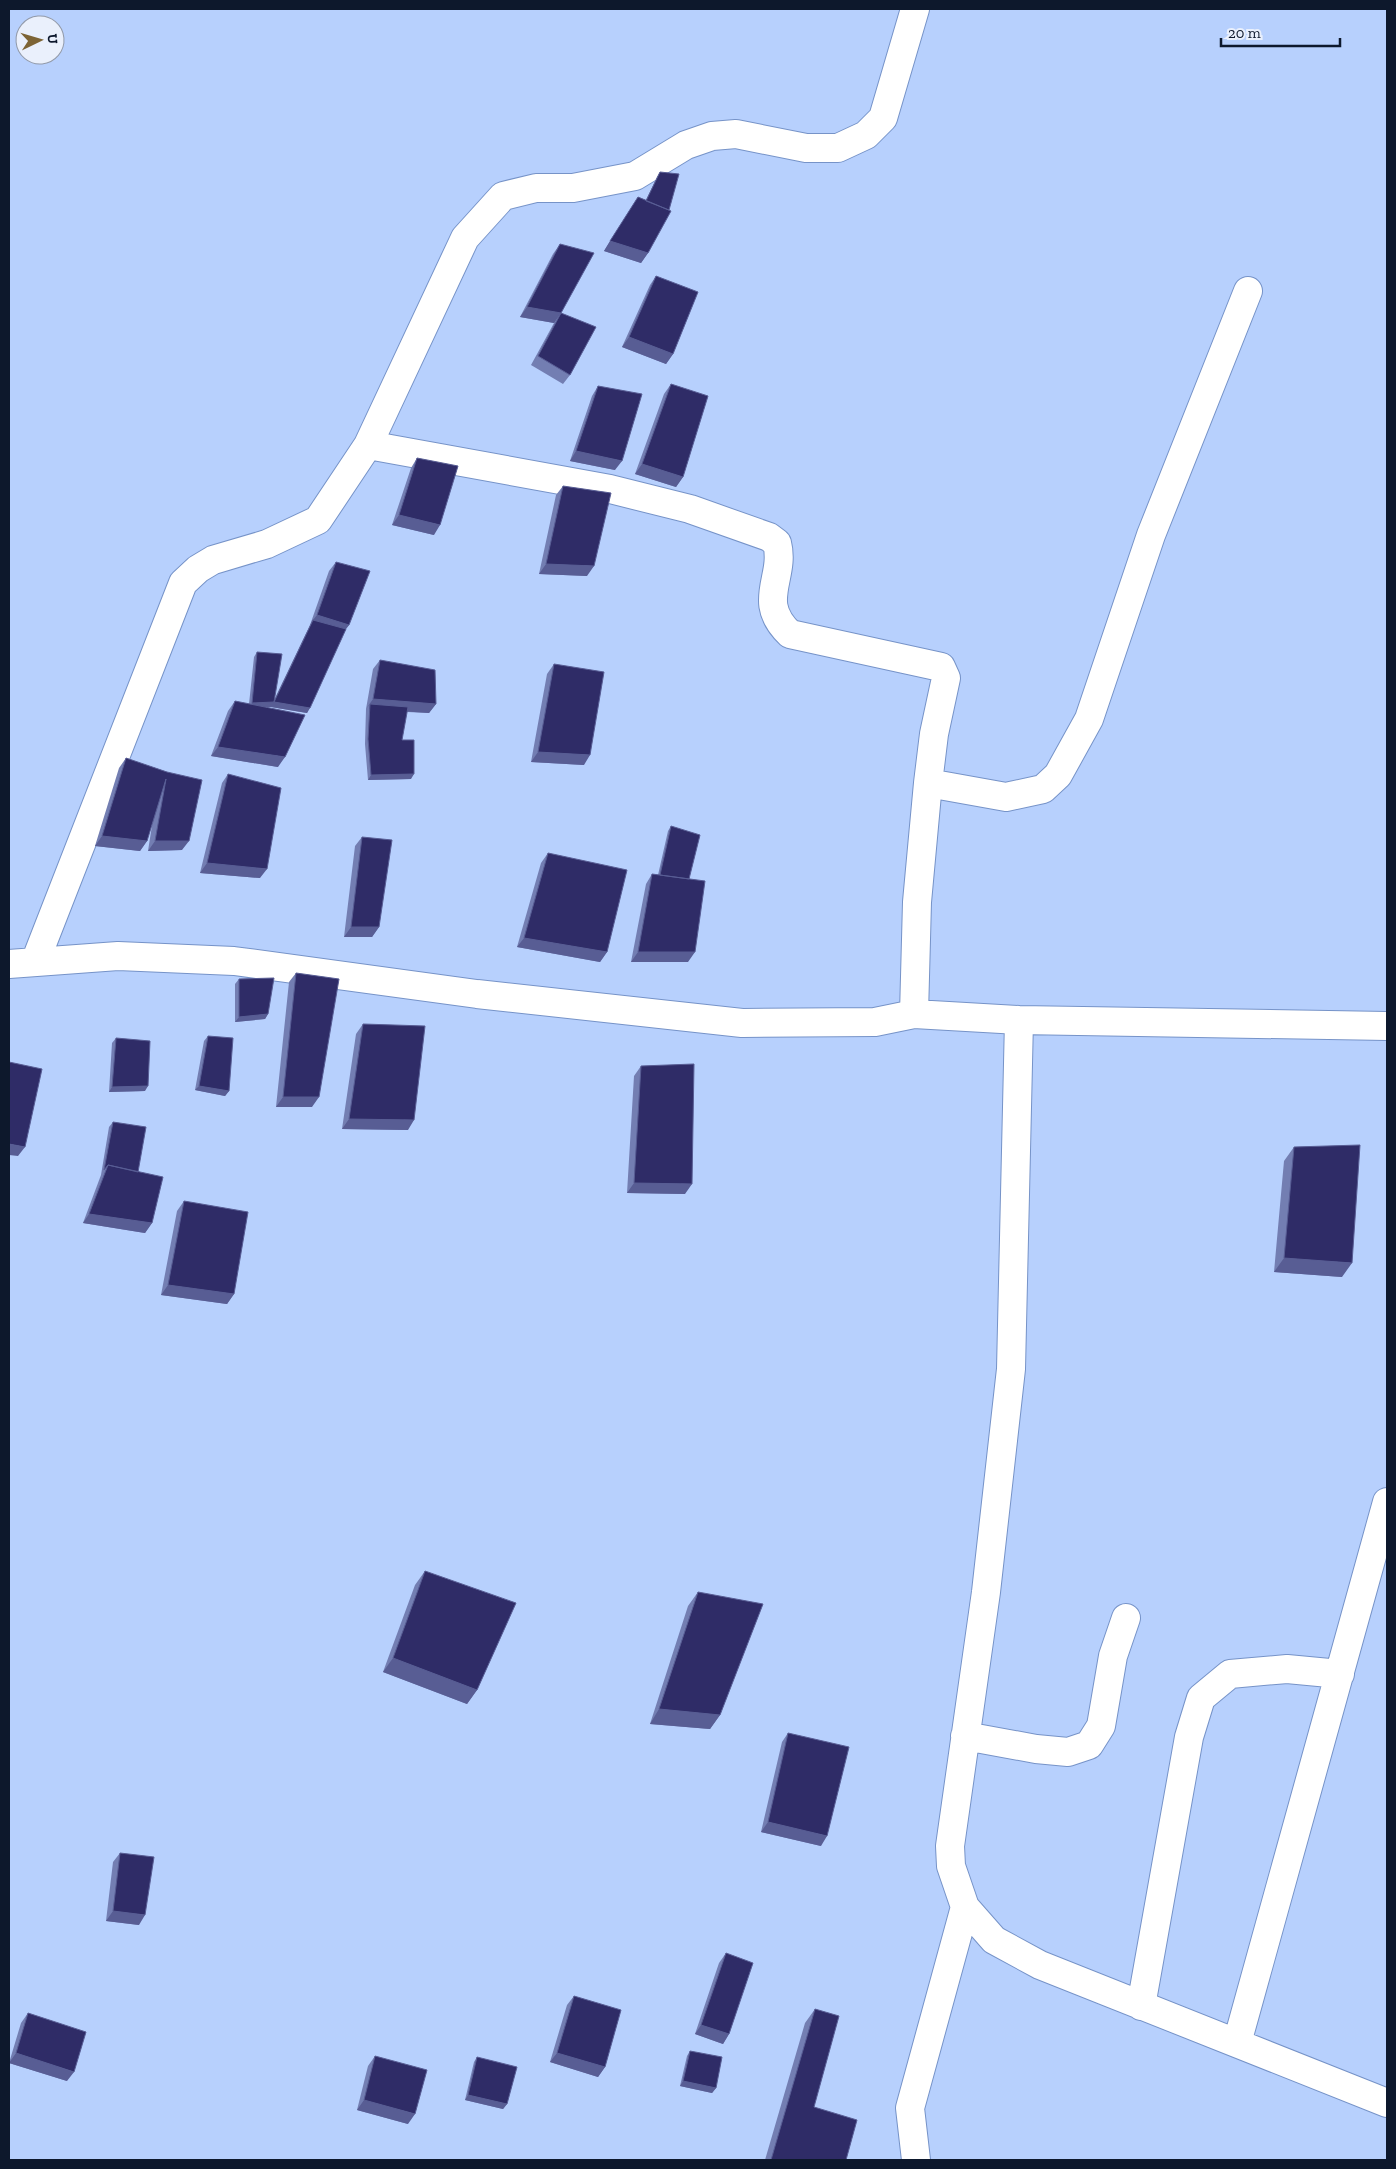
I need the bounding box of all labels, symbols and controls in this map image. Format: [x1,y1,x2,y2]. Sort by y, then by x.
north arrow [15,15,65,65]
scale bar [1221,15,1340,47]
text: 20 m [1228,24,1261,42]
text: U [44,33,61,45]

